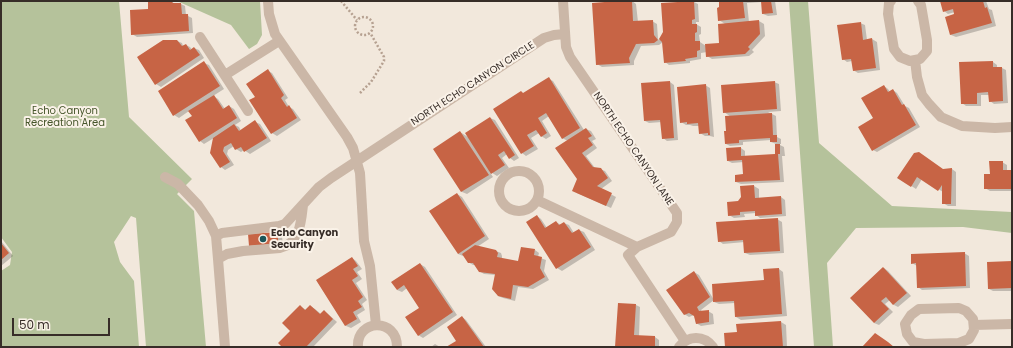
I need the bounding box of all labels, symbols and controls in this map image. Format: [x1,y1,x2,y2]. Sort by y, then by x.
street label: NORTH ECHO CANYON CIRCLE [409,40,537,128]
street label: NORTH ECHO CANYON LANE [590,90,676,208]
park label: Echo Canyon Recreation Area [25,105,105,128]
place label: Echo Canyon Security [271,227,338,250]
marker: Echo Canyon Security [258,234,268,244]
scale bar [14,310,112,336]
text: 50 m [19,316,50,333]

